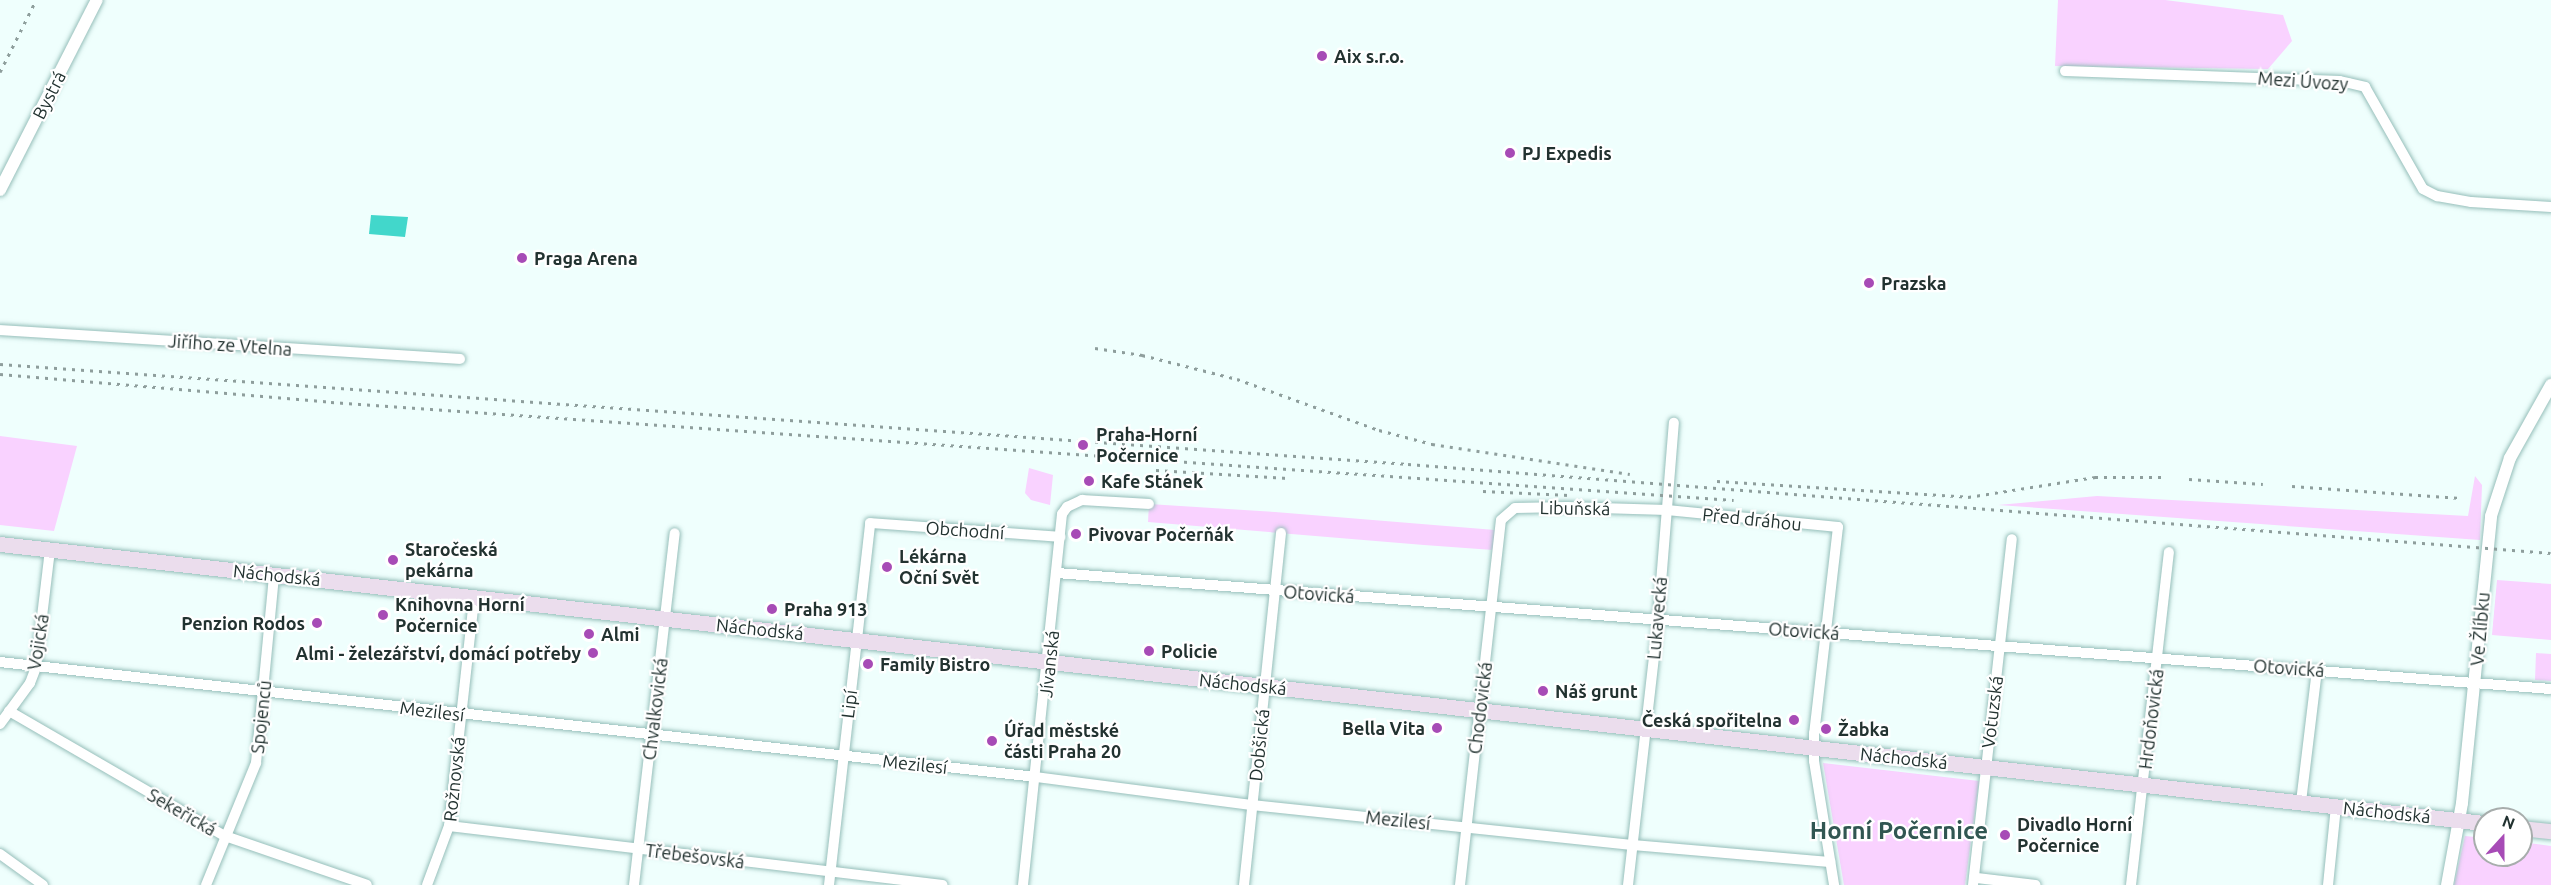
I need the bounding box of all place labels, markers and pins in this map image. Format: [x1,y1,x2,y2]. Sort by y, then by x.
place label: Aix s.r.o. [1334,45,1404,67]
marker: Aix s.r.o. [1315,49,1329,63]
place label: PJ Expedis [1522,142,1612,164]
marker: PJ Expedis [1503,146,1517,160]
place label: Praga Arena [534,247,638,269]
marker: Praga Arena [515,251,529,265]
place label: Prazska [1881,272,1946,294]
marker: Prazska [1862,276,1876,290]
place label: Praha-Horní Počernice [1096,424,1197,466]
marker: Praha-Horní Počernice [1074,436,1092,454]
place label: Kafe Stánek [1101,470,1203,492]
marker: Kafe Stánek [1082,474,1096,488]
place label: Pivovar Počerňák [1088,523,1234,545]
marker: Pivovar Počerňák [1069,527,1083,541]
place label: Staročeská pekárna [405,539,498,582]
place label: Lékárna Oční Svět [899,546,979,588]
marker: Staročeská pekárna [386,553,400,567]
marker: Lékárna Oční Svět [880,560,894,574]
place label: Knihovna Horní Počernice [395,594,525,636]
place label: Praha 913 [784,598,867,620]
marker: Praha 913 [765,602,779,616]
marker: Knihovna Horní Počernice [376,608,390,622]
place label: Penzion Rodos [181,612,305,634]
marker: Penzion Rodos [310,616,324,630]
place label: Almi [601,623,640,645]
marker: Almi [582,627,596,641]
place label: Policie [1161,640,1218,662]
place label: Almi - železářství, domácí potřeby [296,642,581,664]
marker: Policie [1142,644,1156,658]
marker: Almi - železářství, domácí potřeby [586,646,600,660]
place label: Family Bistro [880,653,990,675]
marker: Family Bistro [861,657,875,671]
place label: Náš grunt [1555,680,1638,702]
marker: Náš grunt [1536,684,1550,698]
place label: Česká spořitelna [1642,709,1782,731]
marker: Česká spořitelna [1787,713,1801,727]
place label: Bella Vita [1342,717,1425,739]
place label: Žabka [1838,718,1889,740]
place label: Úřad městské části Praha 20 [1004,720,1121,762]
marker: Bella Vita [1430,721,1444,735]
marker: Žabka [1819,722,1833,736]
marker: Úřad městské části Praha 20 [985,734,999,748]
place label: Divadlo Horní Počernice [2017,814,2132,856]
marker: Divadlo Horní Počernice [1998,828,2012,842]

